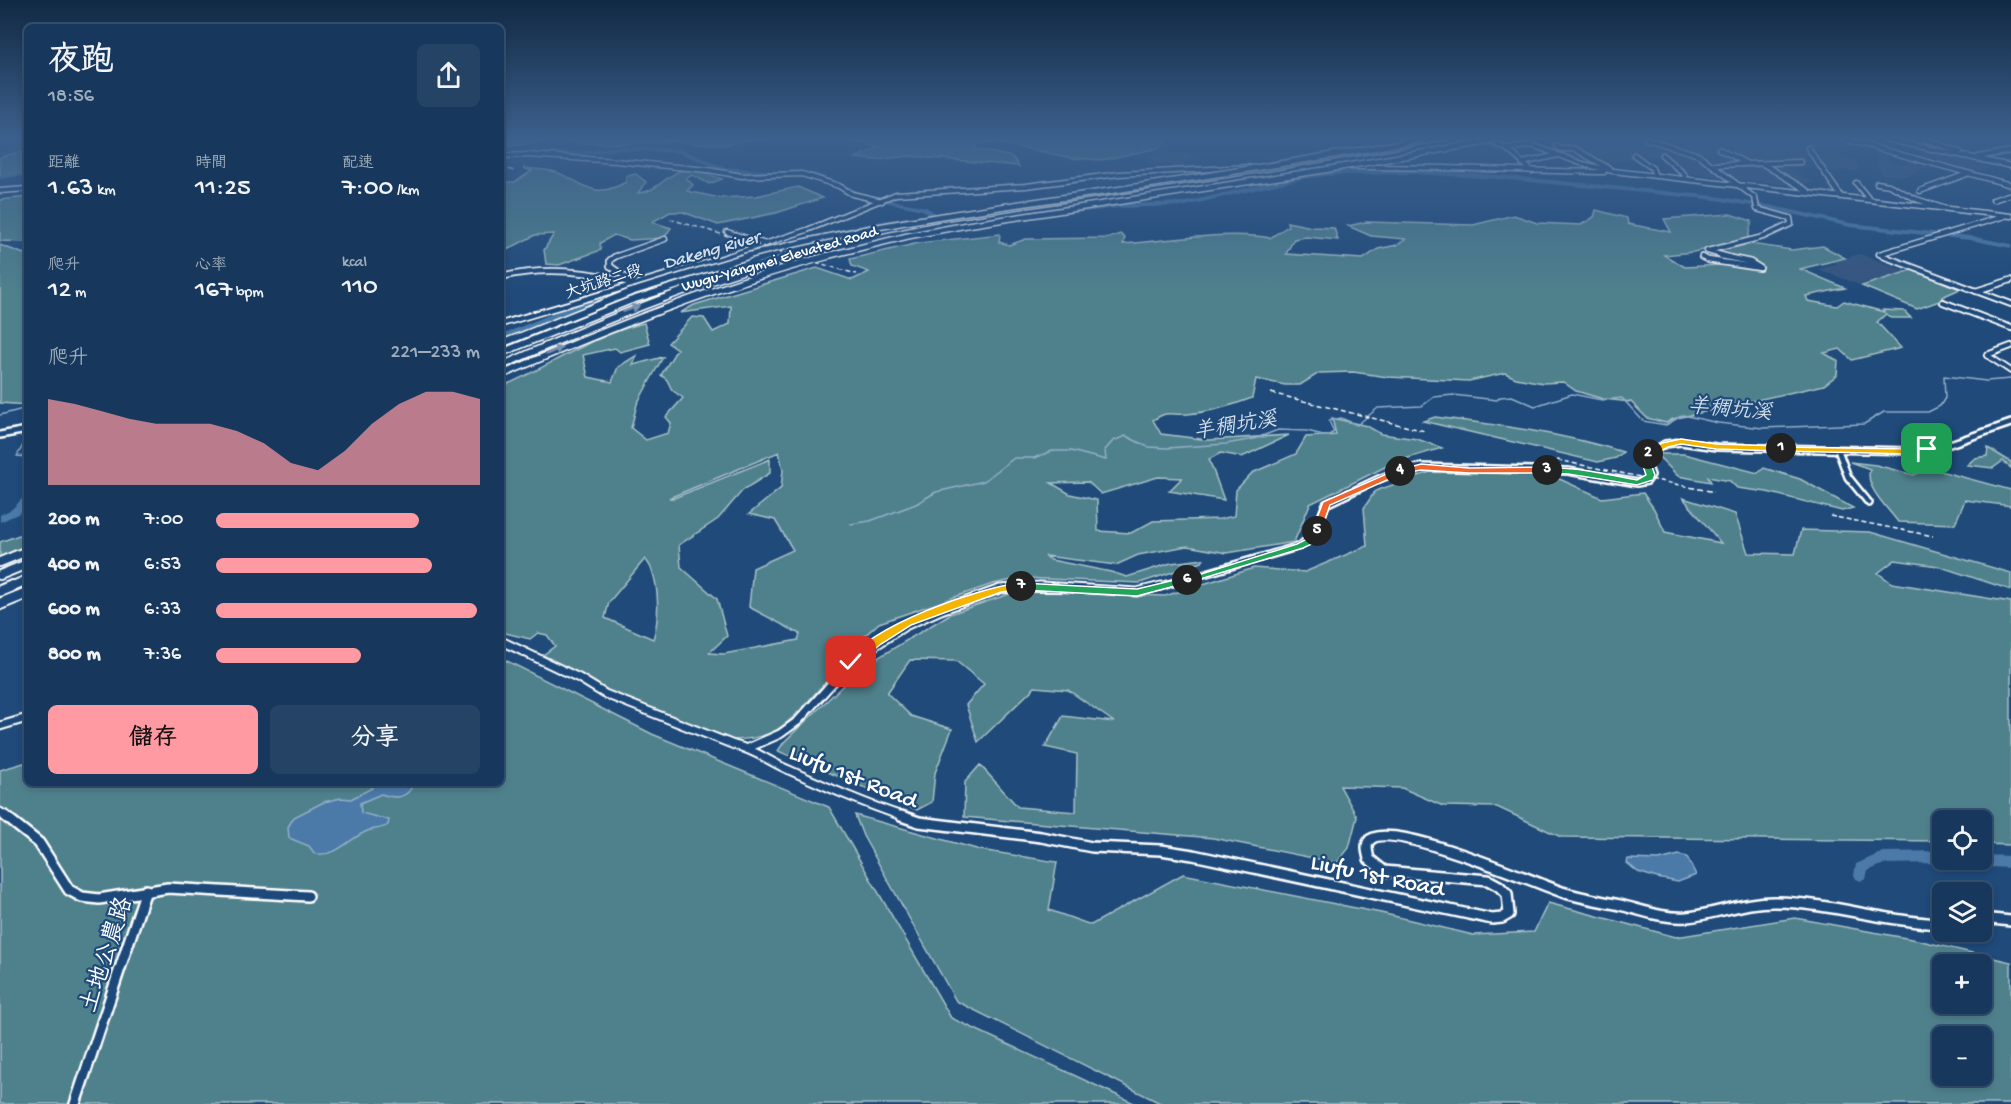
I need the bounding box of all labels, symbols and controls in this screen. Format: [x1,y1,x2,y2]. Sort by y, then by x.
text: 夜跑 [48,44,114,82]
button: share [417,44,480,107]
text: 18:56 [48,86,94,109]
text: 距離 [48,155,80,174]
text: 時間 [195,155,227,174]
text: 配速 [342,155,374,174]
text: 1.63 [48,174,93,205]
text: 11:25 [195,174,251,205]
text: 7:00 [342,174,393,205]
text: km [93,182,116,201]
text: /km [393,182,419,201]
street label: Wugu-Yangmei Elevated Road [680,223,882,298]
water label: Dakeng River [661,227,766,275]
text: kcal [342,254,367,273]
text: 爬升 [48,257,80,276]
text: 心率 [195,257,227,276]
street label: 大坑路二段 [562,260,645,305]
text: 110 [342,273,378,304]
text: 12 [48,276,71,307]
text: 167 [195,276,232,307]
text: m [71,284,86,303]
text: bpm [232,284,264,303]
one-way arrow [623,304,641,314]
text: 221–233 m [391,342,480,365]
one-way arrow [546,347,563,356]
text: 爬升 [48,348,88,371]
water label: 羊稠坑溪 [1687,393,1774,428]
water label: 羊稠坑溪 [1192,406,1280,446]
pin [1901,423,1952,474]
icon: arrive [1910,432,1943,465]
pin: 1 [1766,433,1796,463]
text: 1 [1778,438,1784,457]
pin: 2 [1633,439,1663,469]
text: 2 [1644,444,1652,463]
pin: 3 [1532,455,1562,485]
pin: 4 [1385,456,1415,486]
text: 3 [1543,460,1551,479]
text: 4 [1396,461,1404,480]
text: 200 m [48,509,99,532]
text: 7:00 [144,509,183,532]
pin: 5 [1302,516,1332,546]
text: 5 [1313,521,1321,540]
text: 400 m [48,554,99,577]
text: 6:53 [144,554,181,577]
pin: 6 [1172,565,1202,595]
text: 6 [1183,570,1191,589]
pin: 7 [1006,571,1036,601]
text: 7 [1017,576,1025,595]
text: 600 m [48,599,100,622]
text: 6:33 [144,599,181,622]
pin [825,636,876,687]
text: 800 m [48,644,101,667]
text: 7:36 [144,644,181,667]
icon: check [834,645,867,678]
button: 儲存 [48,705,258,774]
button: 分享 [270,705,480,774]
street label: Liufu 1st Road [784,739,923,818]
map controls [1932,810,1992,1086]
button: locate [1932,810,1992,870]
street label: Liufu 1st Road [1308,849,1449,906]
button: layers [1932,882,1992,942]
street label: 土地公農路 [74,893,141,1017]
button: + [1932,954,1992,1014]
button: − [1932,1026,1992,1086]

